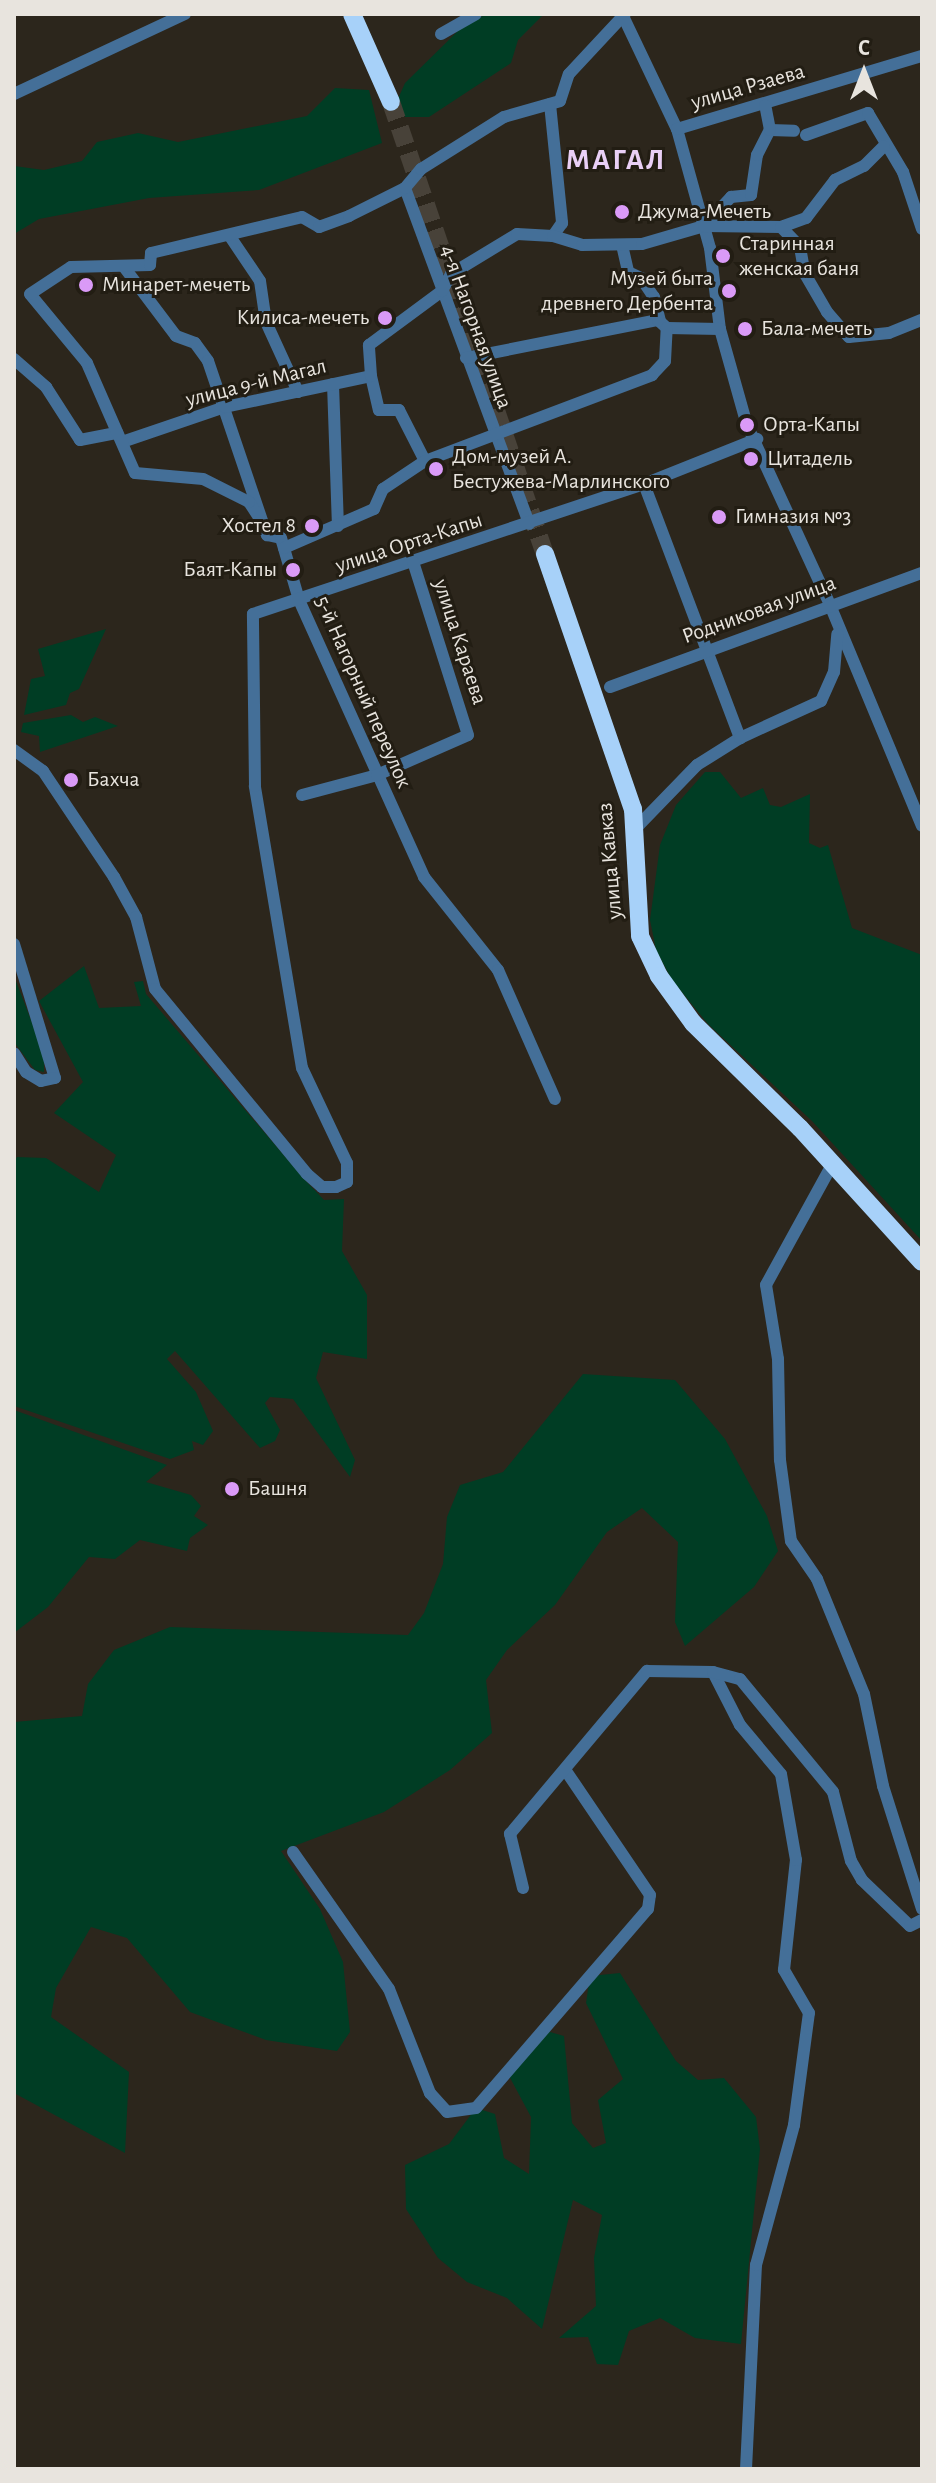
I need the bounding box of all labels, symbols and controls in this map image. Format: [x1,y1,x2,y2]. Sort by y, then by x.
north arrow [824,32,904,112]
text: С [858,37,870,59]
street label: улица Рзаева [688,58,808,116]
district label: МАГАЛ [565,142,667,178]
place label: Джума-Мечеть [638,199,771,225]
marker: Джума-Мечеть [613,203,631,221]
place label: Старинная женская баня [739,230,859,282]
street label: 4-я Нагорная улица [434,241,518,413]
marker: Старинная женская баня [714,247,732,265]
place label: Музей быта древнего Дербента [541,265,713,316]
place label: Минарет-мечеть [102,272,250,298]
marker: Минарет-мечеть [77,276,95,294]
marker: Музей быта древнего Дербента [720,282,738,300]
place label: Килиса-мечеть [236,305,369,331]
marker: Килиса-мечеть [376,309,394,327]
place label: Бала-мечеть [761,316,872,342]
marker: Бала-мечеть [736,320,754,338]
street label: улица 9-й Магал [183,353,329,413]
place label: Орта-Капы [763,412,860,438]
marker: Орта-Капы [738,416,756,434]
place label: Дом-музей А. Бестужева-Марлинского [452,443,670,494]
place label: Цитадель [767,446,852,472]
marker: Цитадель [742,450,760,468]
marker: Дом-музей А. Бестужева-Марлинского [427,460,445,478]
place label: Гимназия №3 [735,504,851,530]
street label: улица Орта-Капы [332,507,486,579]
marker: Гимназия №3 [710,508,728,526]
place label: Хостел 8 [222,513,296,539]
marker: Хостел 8 [303,517,321,535]
place label: Баят-Капы [183,557,277,583]
marker: Баят-Капы [284,561,302,579]
street label: Родниковая улица [679,570,839,650]
street label: улица Караева [427,576,493,708]
street label: 5-й Нагорный переулок [309,592,417,792]
place label: Бахча [87,767,140,793]
marker: Бахча [62,771,80,789]
street label: улица Кавказ [592,802,628,920]
place label: Башня [248,1476,308,1502]
marker: Башня [223,1480,241,1498]

